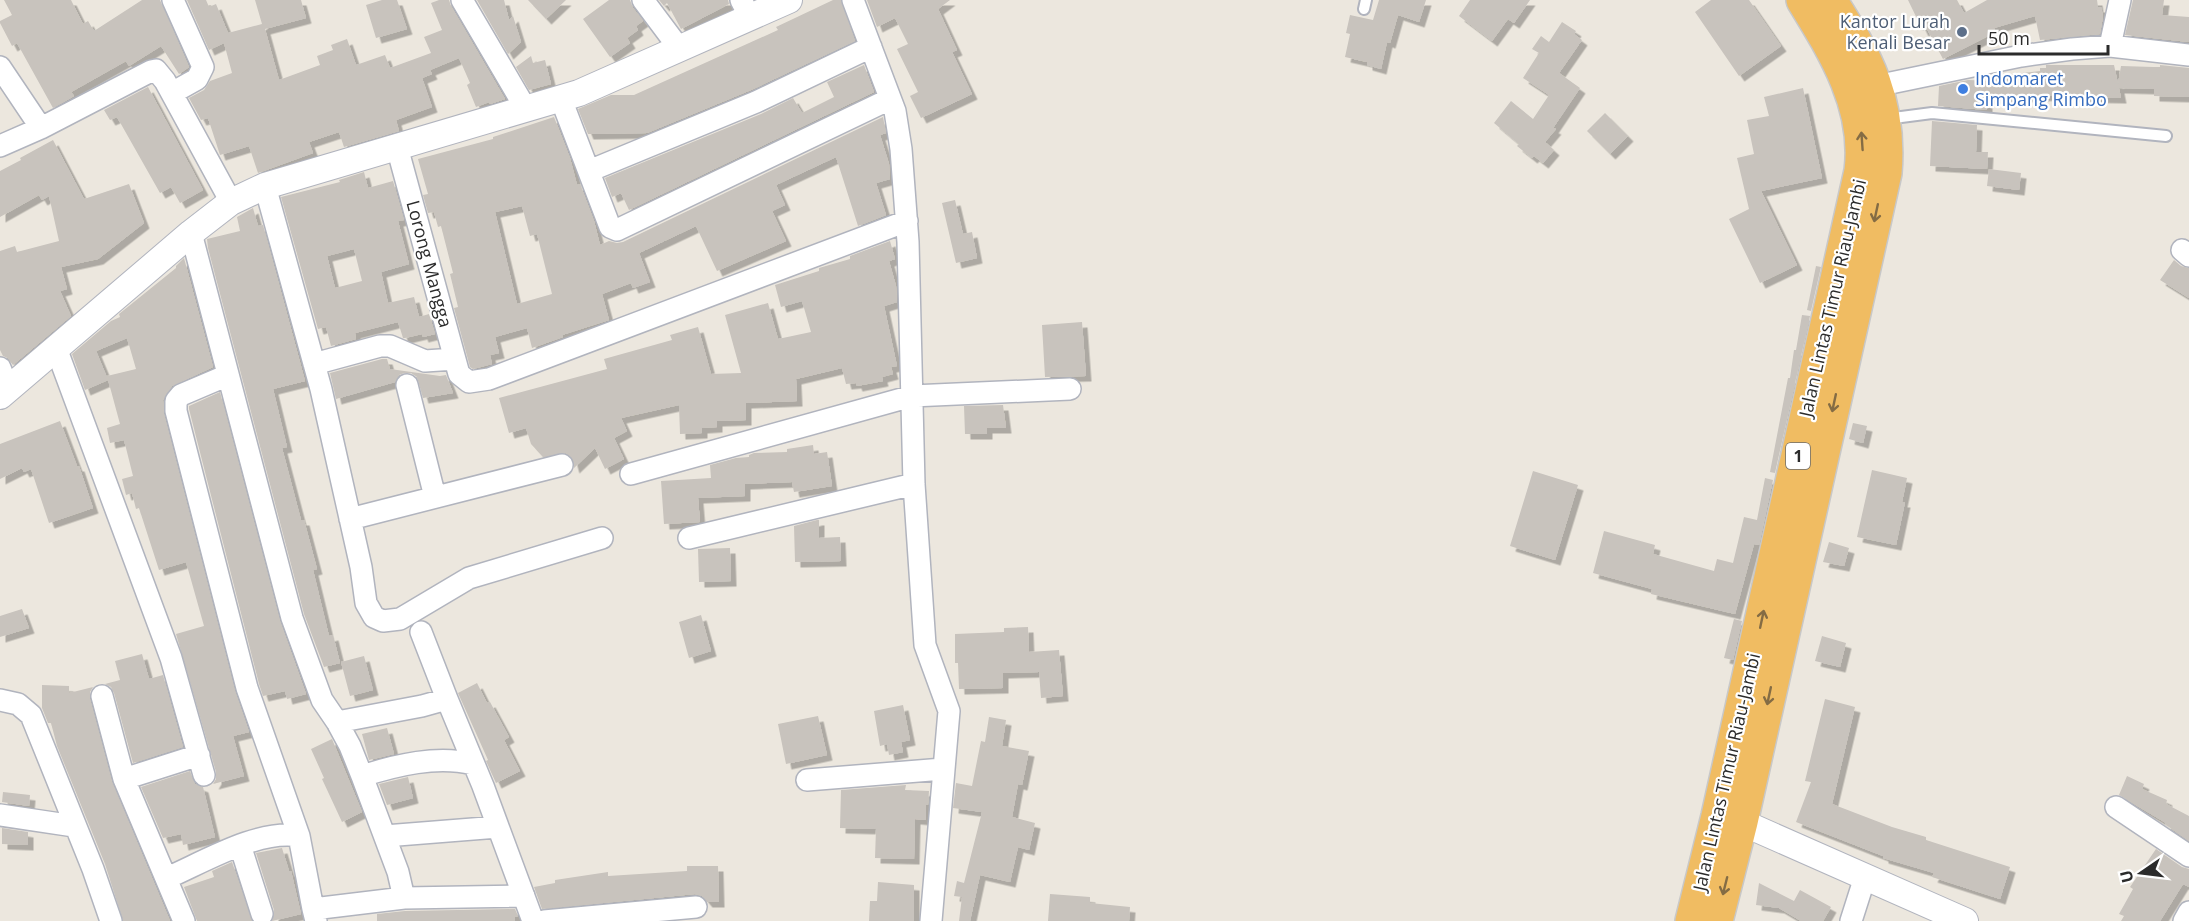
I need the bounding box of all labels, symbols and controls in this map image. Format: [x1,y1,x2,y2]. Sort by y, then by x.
place label: Kantor Lurah Kenali Besar [1840,9,1951,54]
scale bar [1979,18,2108,56]
marker: Kantor Lurah Kenali Besar [1955,25,1969,39]
text: 50 m [1988,26,2030,50]
place label: Indomaret Simpang Rimbo [1975,66,2107,111]
marker: Indomaret Simpang Rimbo [1956,82,1970,96]
one-way arrow [1856,131,1867,151]
street label: Jalan Lintas Timur Riau-Jambi [1792,176,1871,421]
street label: Lorong Mangga [401,198,458,330]
one-way arrow [1870,202,1881,222]
one-way arrow [1827,393,1839,412]
road number: 1 [1786,443,1810,469]
one-way arrow [1757,609,1768,629]
street label: Jalan Lintas Timur Riau-Jambi [1686,650,1765,895]
one-way arrow [1763,686,1774,705]
north arrow [2111,843,2171,903]
text: U [2114,868,2139,885]
one-way arrow [1718,876,1730,895]

